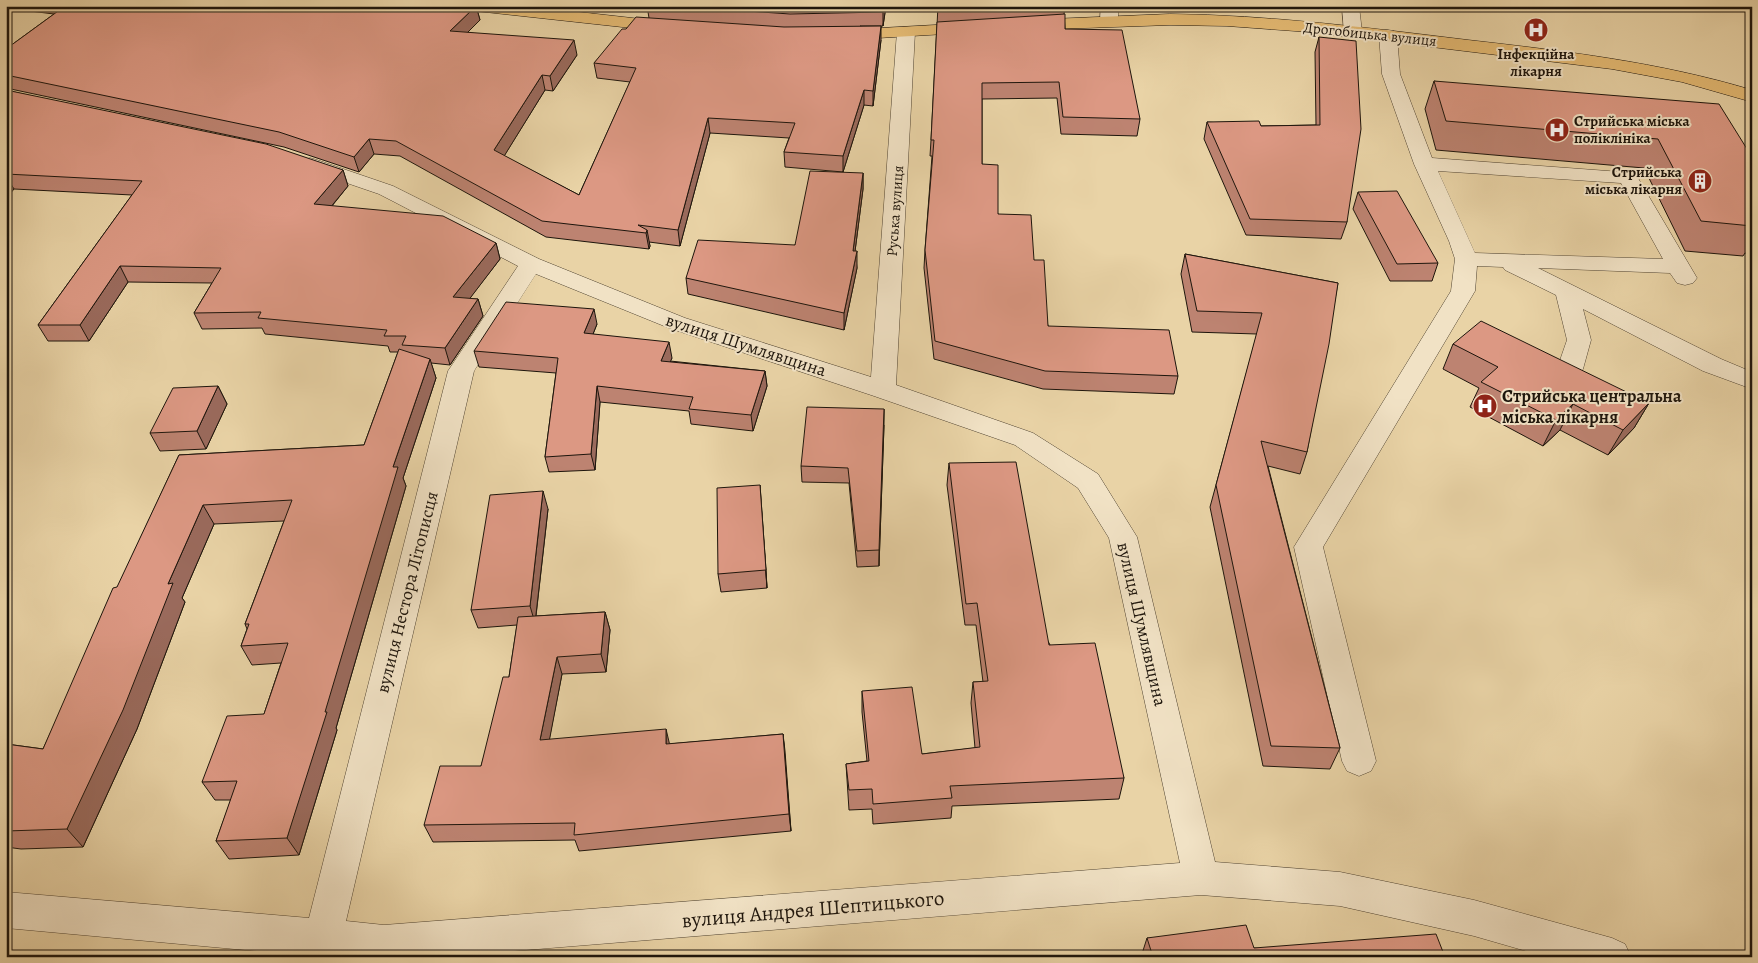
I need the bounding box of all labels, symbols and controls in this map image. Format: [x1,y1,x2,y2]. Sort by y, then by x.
street label: Дрогобицька вулиця [1303,17,1437,51]
hospital icon: Інфекційна лікарня [1523,17,1549,43]
place label: Інфекційна лікарня [1498,44,1575,81]
place label: Стрийська міська поліклініка [1574,111,1690,148]
hospital icon: Стрийська міська поліклініка [1544,117,1570,143]
place label: Стрийська міська лікарня [1585,162,1683,199]
street label: Руська вулиця [882,165,908,257]
building icon: Стрийська міська лікарня [1687,168,1713,194]
street label: вулиця Шумлявщина [663,308,830,383]
place label: Стрийська центральна міська лікарня [1502,384,1682,429]
hospital icon: Стрийська центральна міська лікарня [1472,393,1498,419]
street label: вулиця Нестора Літописця [370,489,444,695]
street label: вулиця Шумлявщина [1111,540,1173,709]
street label: вулиця Андрея Шептицького [681,884,945,934]

